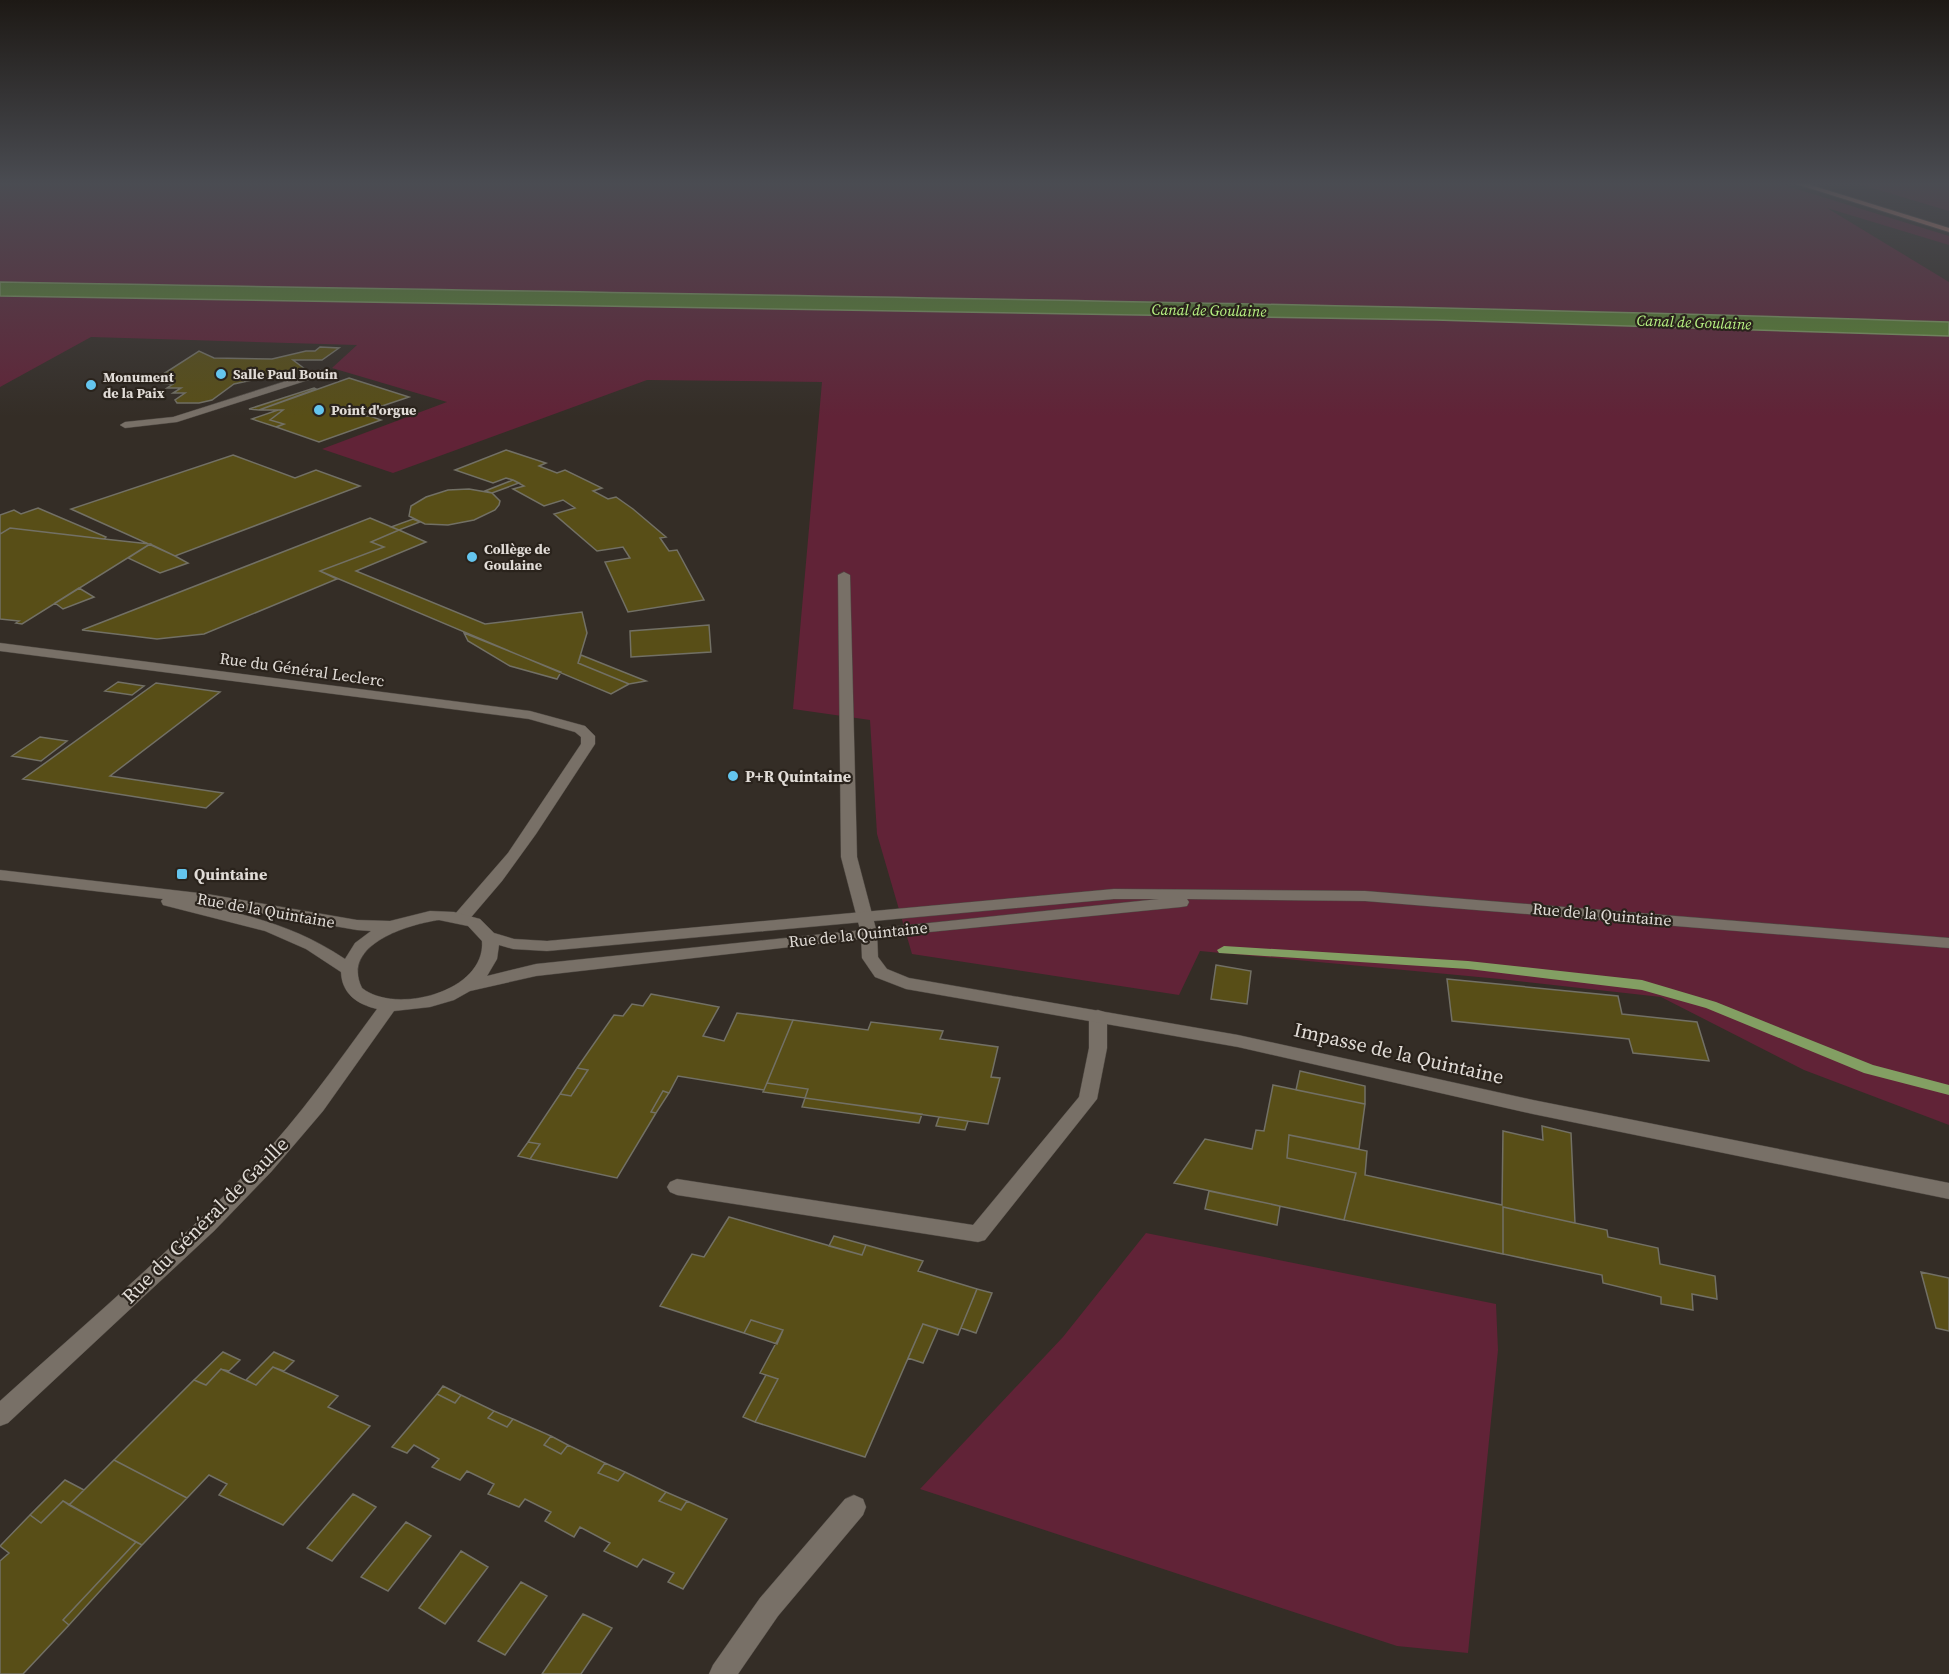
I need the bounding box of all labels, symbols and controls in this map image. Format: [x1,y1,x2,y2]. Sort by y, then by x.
water label: Canal de Goulaine [1151,298,1267,322]
water label: Canal de Goulaine [1636,310,1752,334]
place label: Salle Paul Bouin [233,364,338,384]
place label: Monument de la Paix [103,367,175,403]
marker: Salle Paul Bouin [214,367,228,381]
marker: Monument de la Paix [84,378,98,392]
place label: Point d'orgue [331,400,416,420]
marker: Point d'orgue [312,403,326,417]
place label: Collège de Goulaine [484,539,550,575]
marker: Collège de Goulaine [465,550,479,564]
street label: Rue du Général Leclerc [218,647,386,691]
place label: P+R Quintaine [745,765,851,787]
marker: P+R Quintaine [726,769,740,783]
place label: Quintaine [194,863,267,885]
marker: Quintaine [175,867,189,881]
street label: Rue de la Quintaine [195,887,337,933]
street label: Rue de la Quintaine [1531,897,1673,931]
street label: Rue de la Quintaine [787,916,929,952]
street label: Impasse de la Quintaine [1291,1015,1507,1091]
street label: Rue du Général de Gaulle [115,1130,295,1310]

